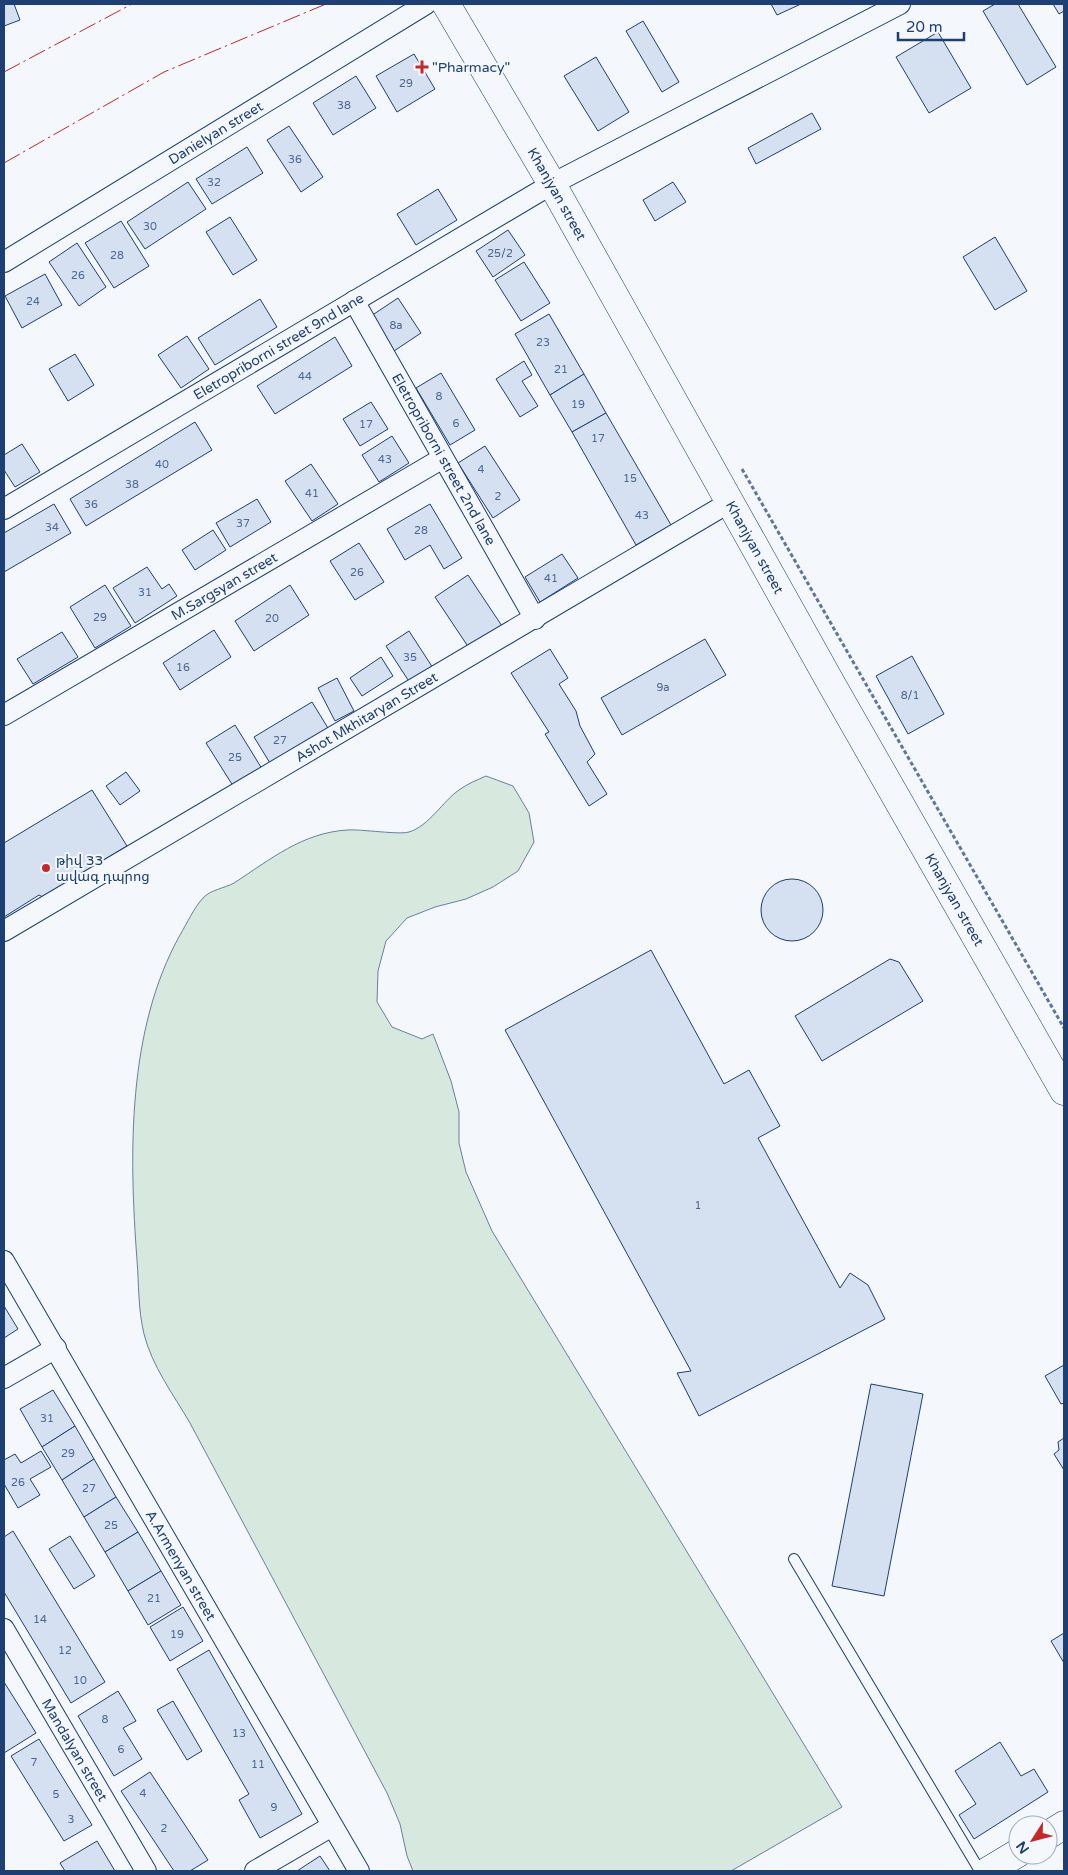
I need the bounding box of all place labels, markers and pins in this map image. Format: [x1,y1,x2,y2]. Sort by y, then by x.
place label: "Pharmacy" [432,59,510,76]
marker: "Pharmacy" [416,61,428,73]
place label: թիվ 33 ավագ դպրոց [56,852,150,885]
marker: թիվ 33 ավագ դպրոց [40,862,52,874]

